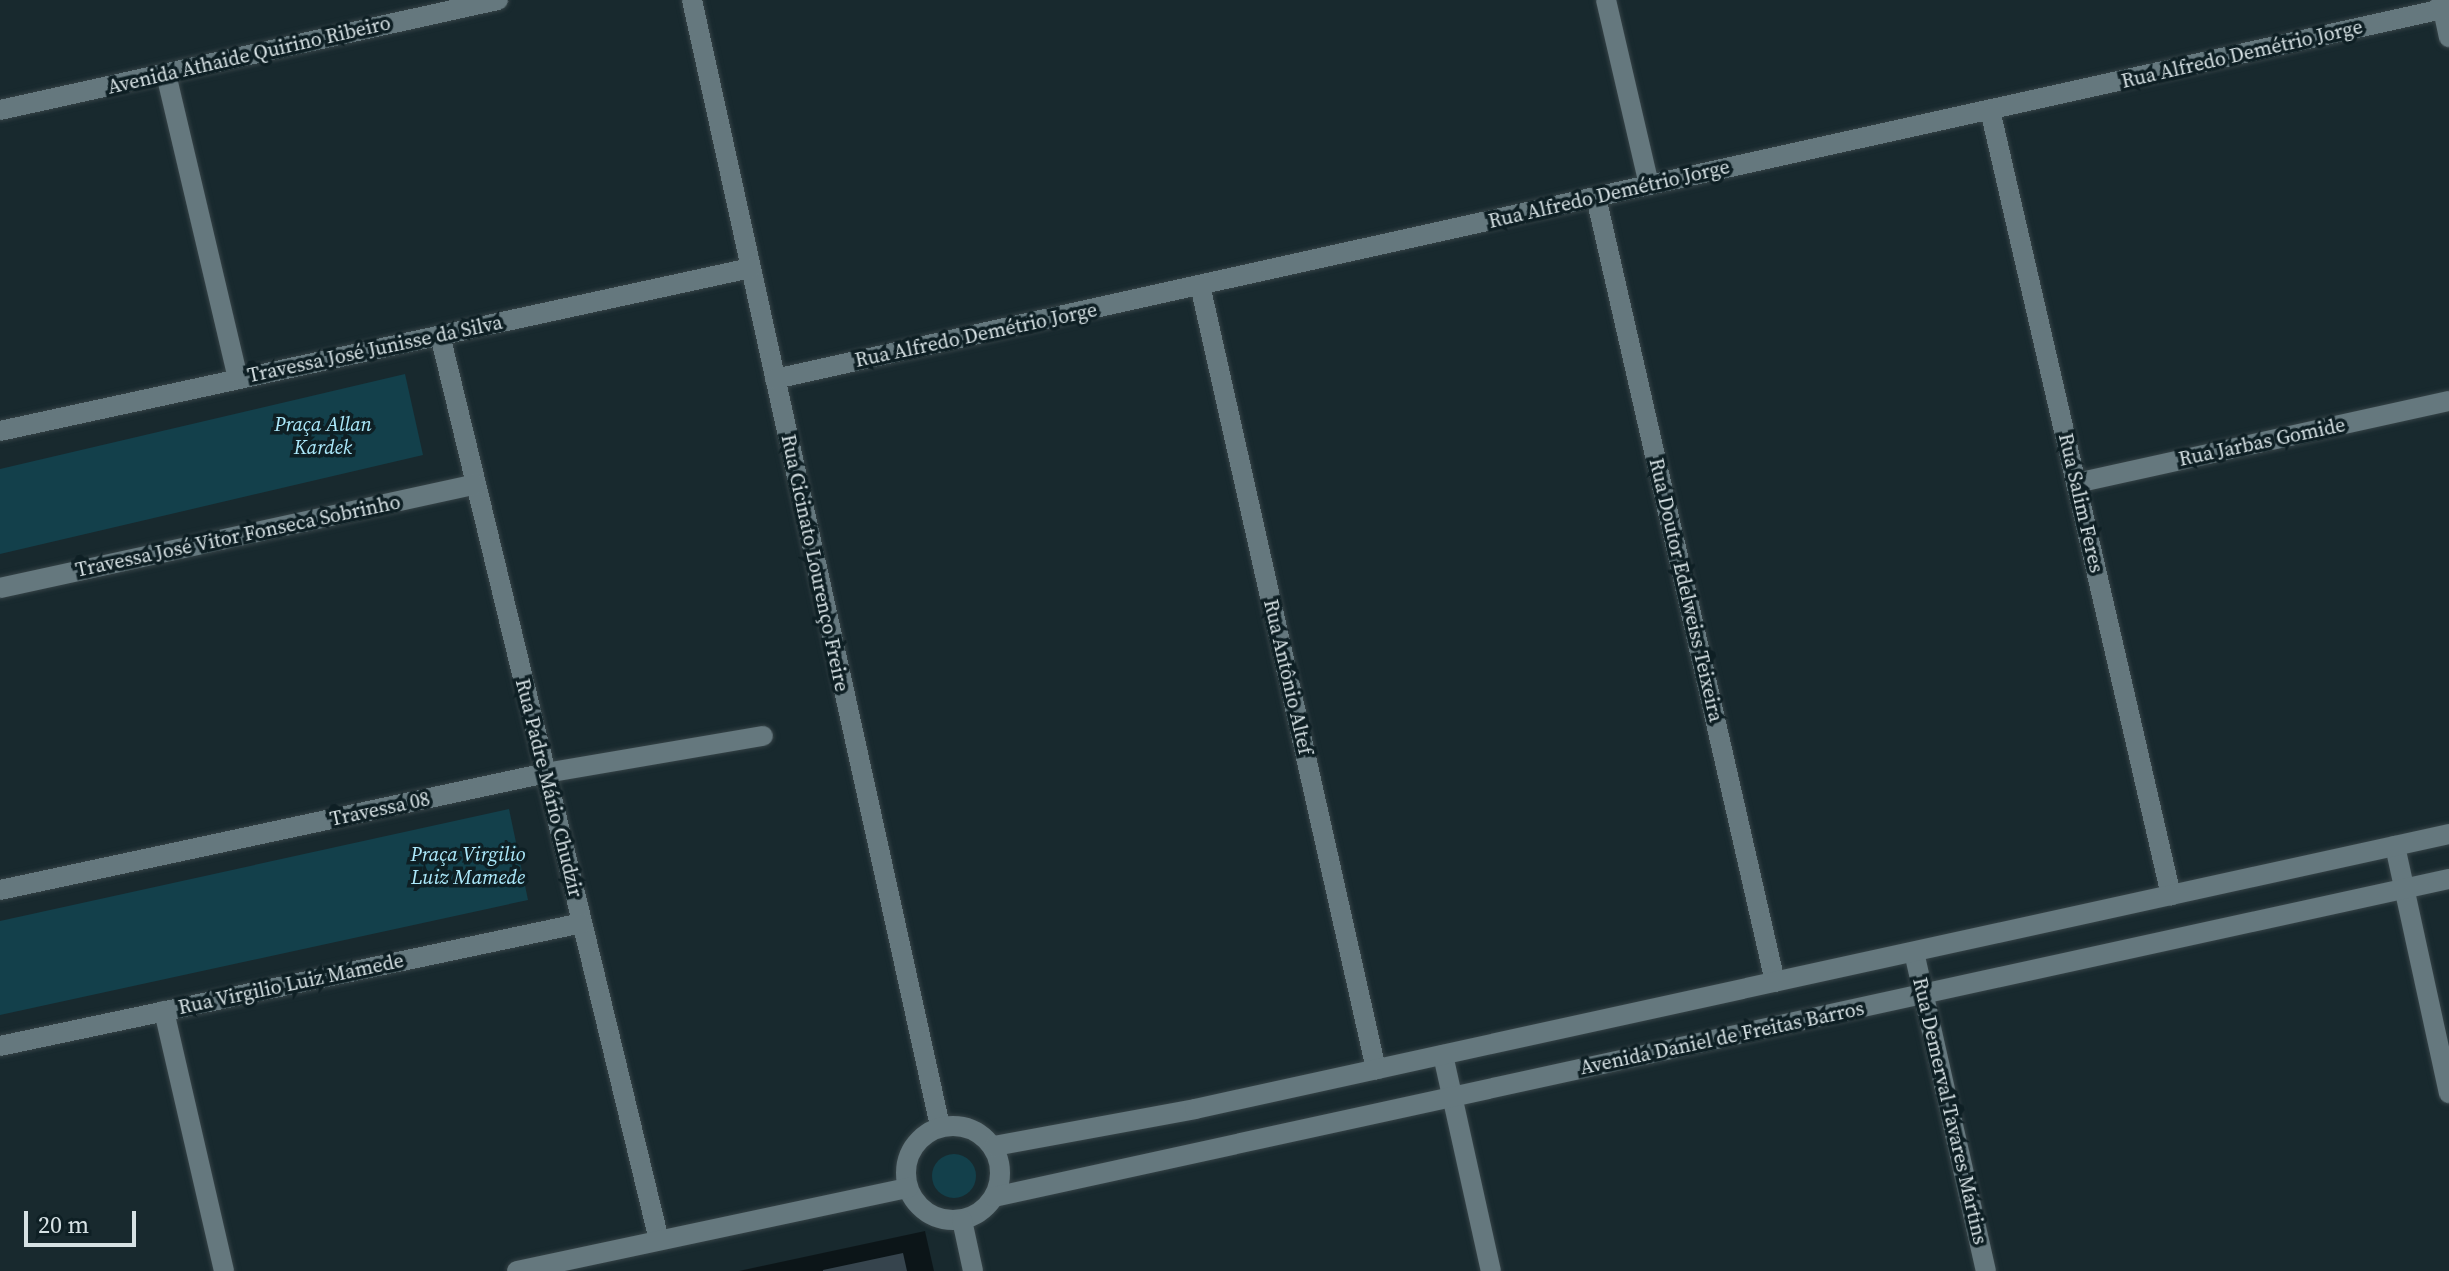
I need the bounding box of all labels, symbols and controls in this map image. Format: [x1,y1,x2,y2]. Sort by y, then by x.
street label: Avenida Athaide Quirino Ribeiro [105,11,393,99]
street label: Rua Alfredo Demétrio Jorge [2119,15,2365,93]
street label: Rua Alfredo Demétrio Jorge [1486,155,1732,233]
street label: Rua Alfredo Demétrio Jorge [853,298,1099,372]
street label: Travessa José Junisse da Silva [245,310,505,388]
park label: Praça Allan Kardek [274,412,372,459]
street label: Rua Jarbas Gomide [2176,413,2348,471]
street label: Rua Salim Feres [2053,431,2109,575]
street label: Rua Cicinato Lourenço Freire [776,432,854,694]
street label: Rua Doutor Edelweiss Teixeira [1644,456,1728,724]
street label: Travessa José Vitor Fonseca Sobrinho [73,490,403,582]
street label: Rua Antônio Altef [1258,597,1318,757]
street label: Rua Padre Mário Chudzir [510,676,588,900]
street label: Travessa 08 [328,787,432,831]
park label: Praça Virgilio Luiz Mamede [410,842,526,889]
street label: Rua Virgilio Luiz Mamede [176,948,406,1020]
street label: Rua Demerval Tavares Martins [1908,975,1992,1247]
street label: Avenida Daniel de Freitas Barros [1578,996,1866,1080]
scale bar [28,1195,140,1245]
text: 20 m [38,1208,89,1241]

